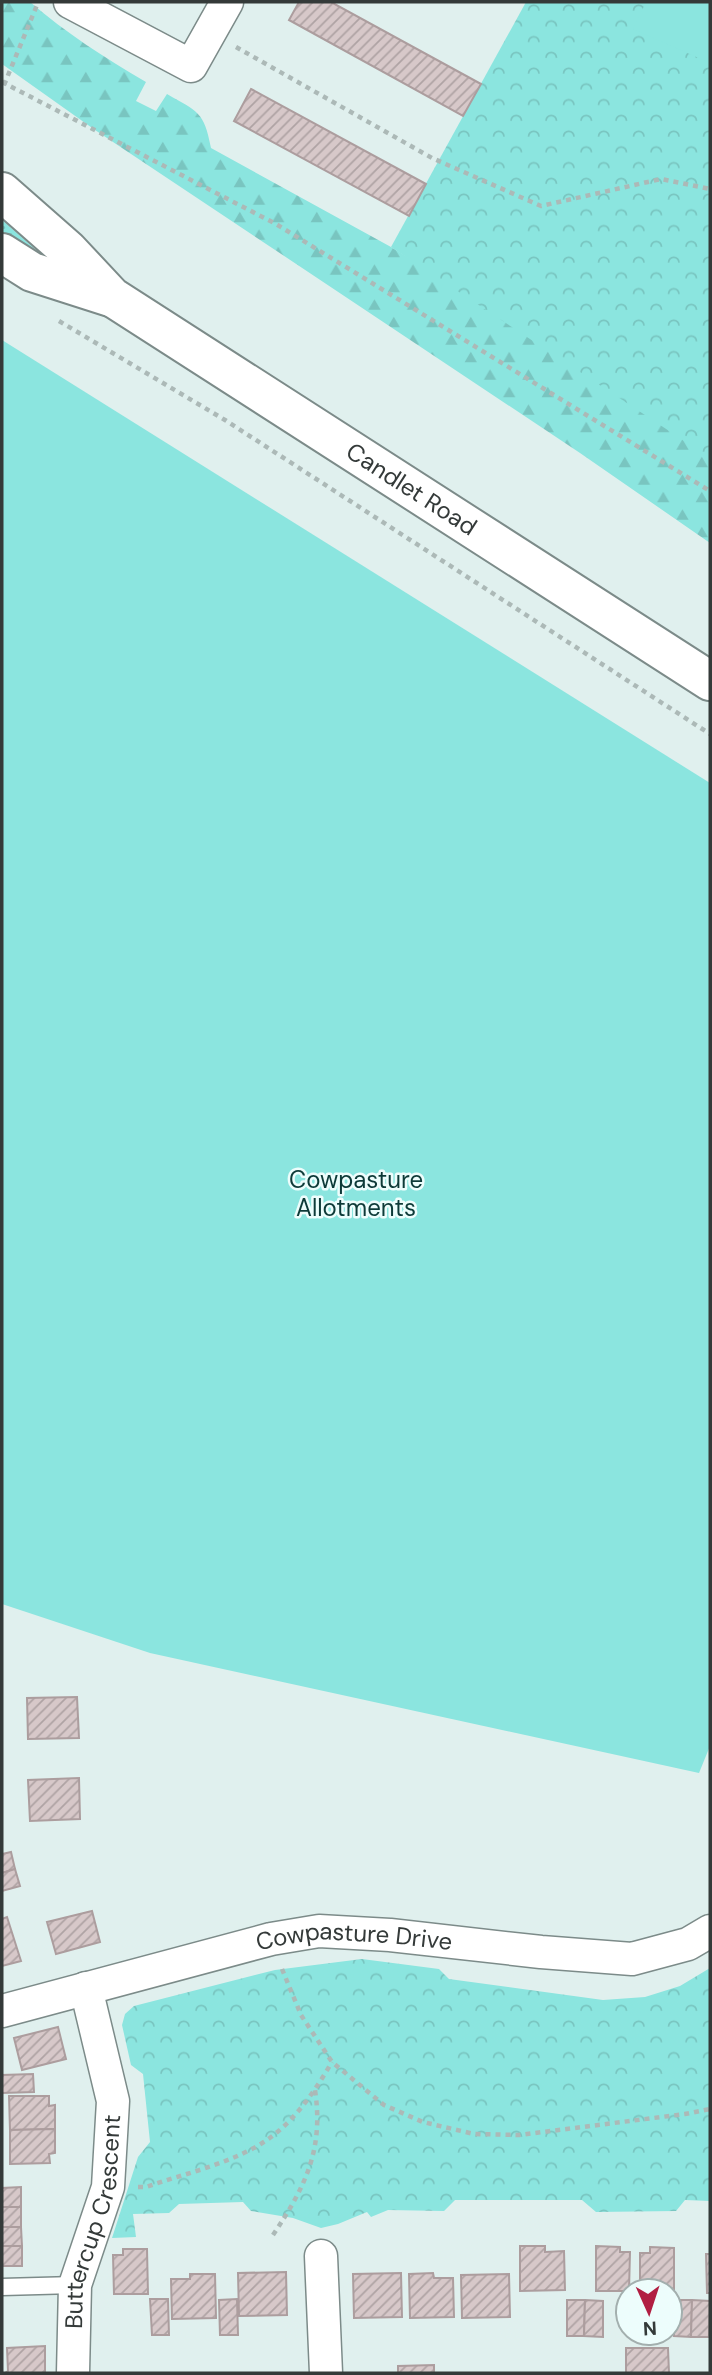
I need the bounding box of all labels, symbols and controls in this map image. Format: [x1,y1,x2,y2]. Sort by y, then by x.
street label: Candlet Road [340,435,483,542]
park label: Cowpasture Allotments [289,1164,423,1223]
street label: Cowpasture Drive [252,1915,454,1957]
street label: Buttercup Crescent [58,2114,127,2329]
north arrow [614,2277,684,2347]
text: N [642,2316,657,2341]

